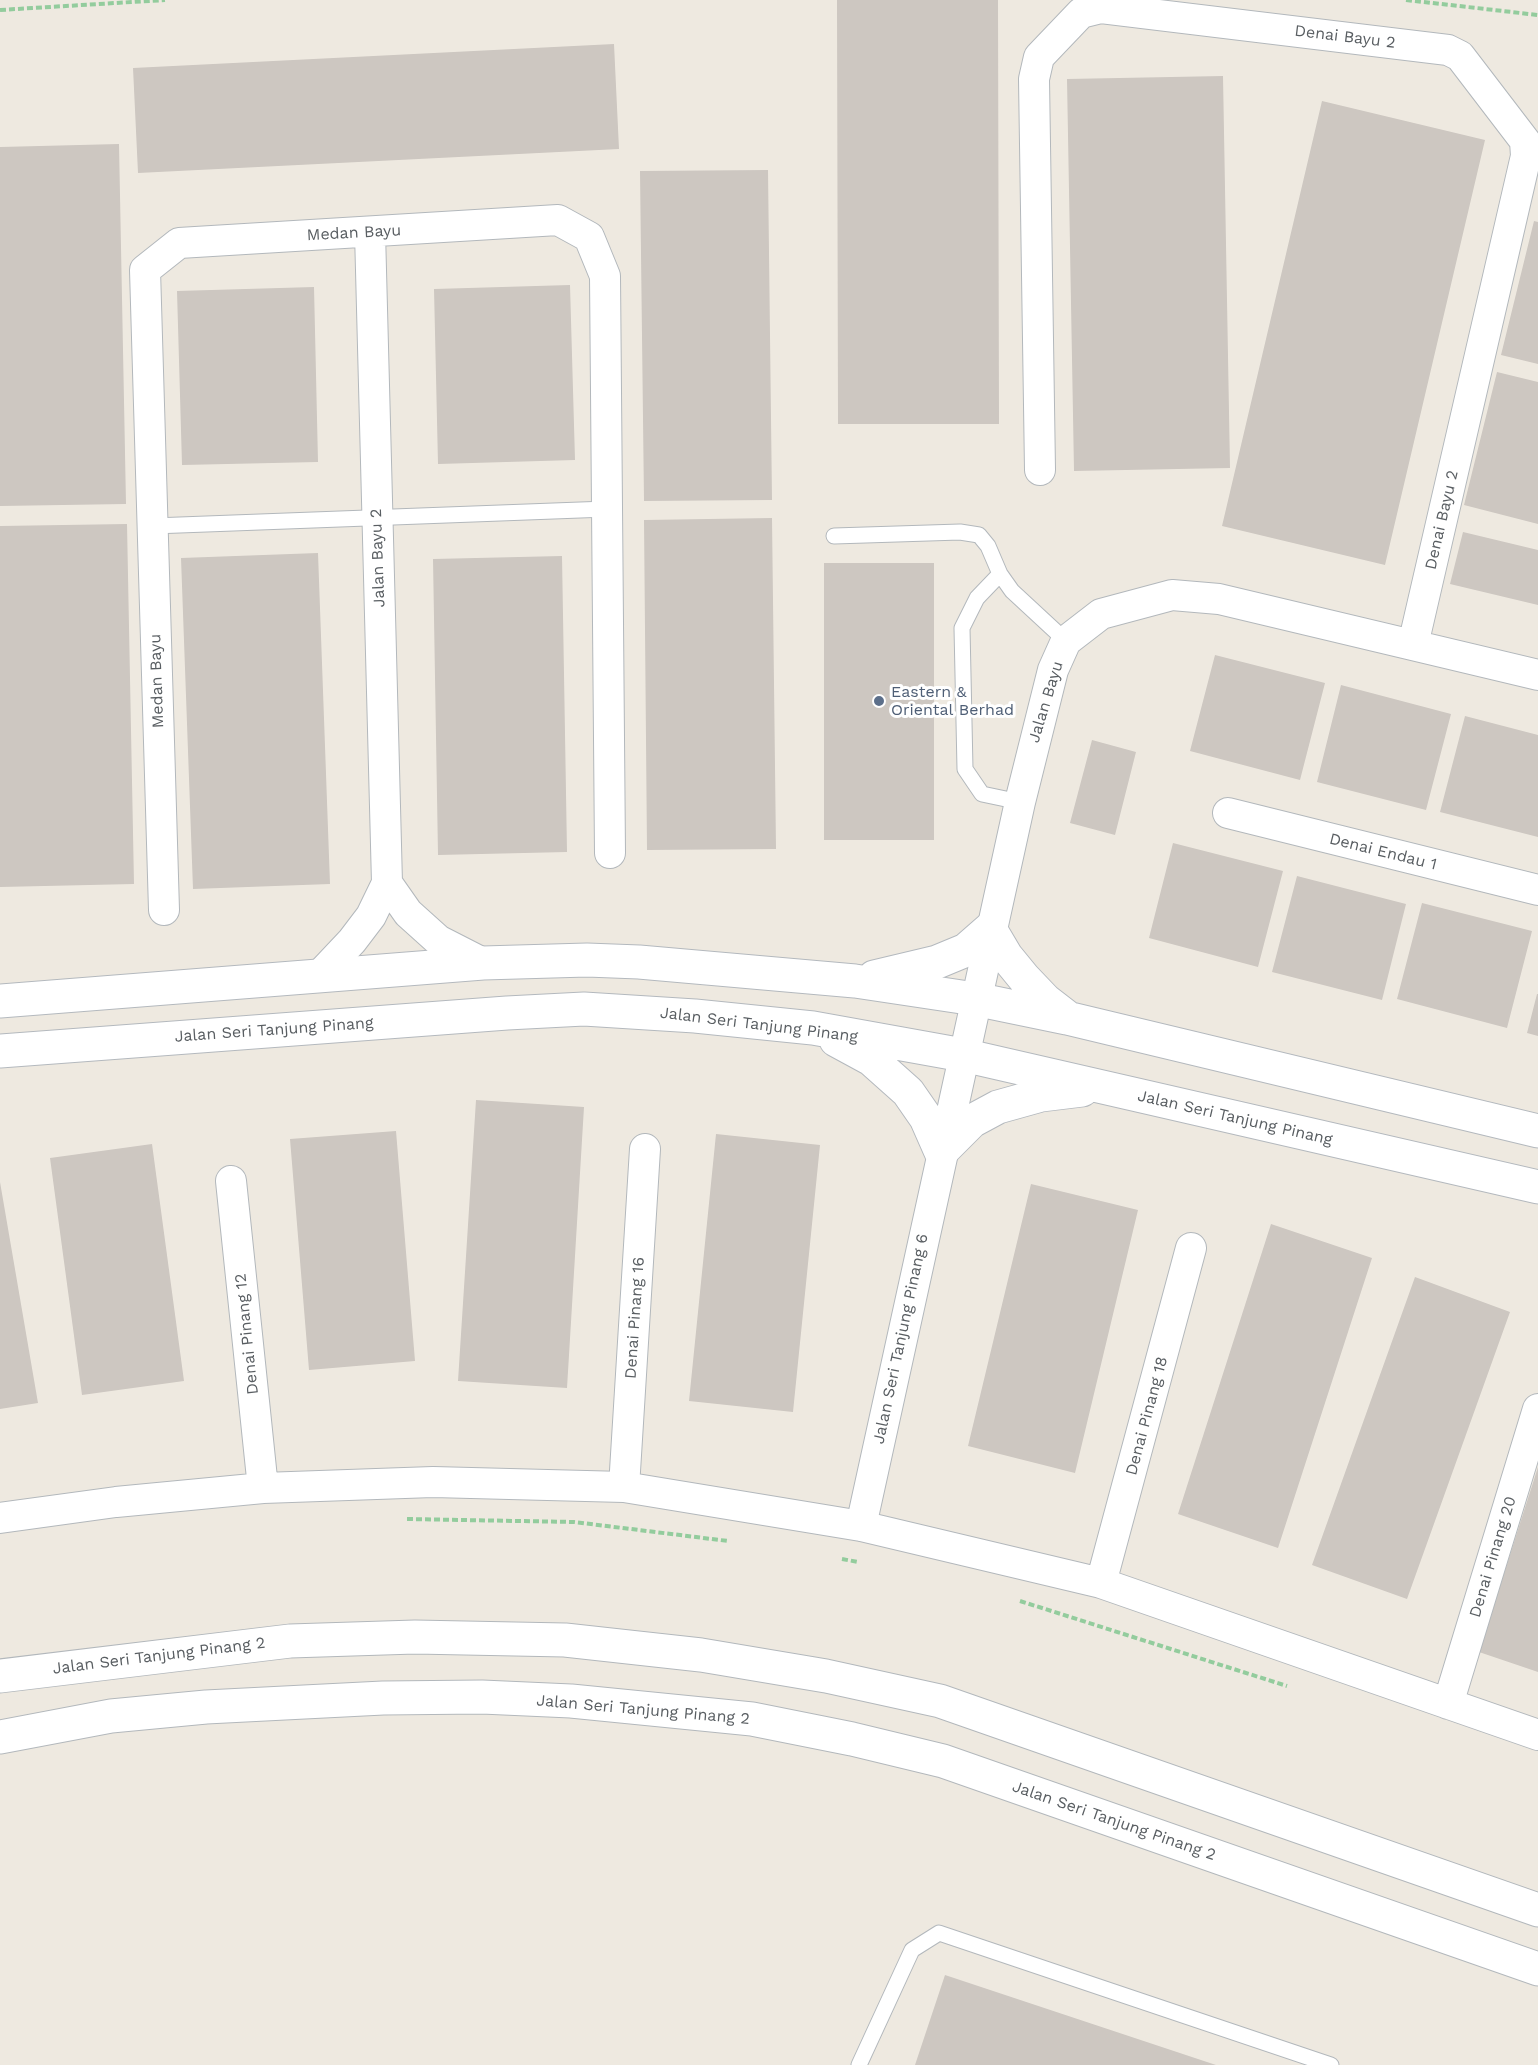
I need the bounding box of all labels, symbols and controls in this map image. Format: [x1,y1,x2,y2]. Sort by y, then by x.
street label: Denai Bayu 2 [1294,21,1396,53]
street label: Medan Bayu [306,221,402,245]
street label: Denai Bayu 2 [1421,468,1463,572]
street label: Jalan Bayu 2 [367,508,389,608]
street label: Medan Bayu [146,634,168,728]
street label: Jalan Bayu [1024,659,1068,745]
place label: Eastern & Oriental Berhad [891,682,1014,720]
marker: Eastern & Oriental Berhad [872,694,886,708]
street label: Denai Endau 1 [1327,829,1439,875]
street label: Jalan Seri Tanjung Pinang [659,1003,859,1047]
street label: Jalan Seri Tanjung Pinang [174,1013,374,1047]
street label: Jalan Seri Tanjung Pinang [1136,1086,1334,1150]
street label: Jalan Seri Tanjung Pinang 6 [869,1232,933,1446]
street label: Denai Pinang 16 [621,1256,649,1380]
street label: Denai Pinang 12 [231,1272,263,1396]
street label: Denai Pinang 18 [1122,1354,1172,1478]
street label: Denai Pinang 20 [1465,1494,1521,1620]
street label: Jalan Seri Tanjung Pinang 2 [52,1633,266,1679]
street label: Jalan Seri Tanjung Pinang 2 [536,1691,750,1729]
street label: Jalan Seri Tanjung Pinang 2 [1010,1777,1218,1865]

